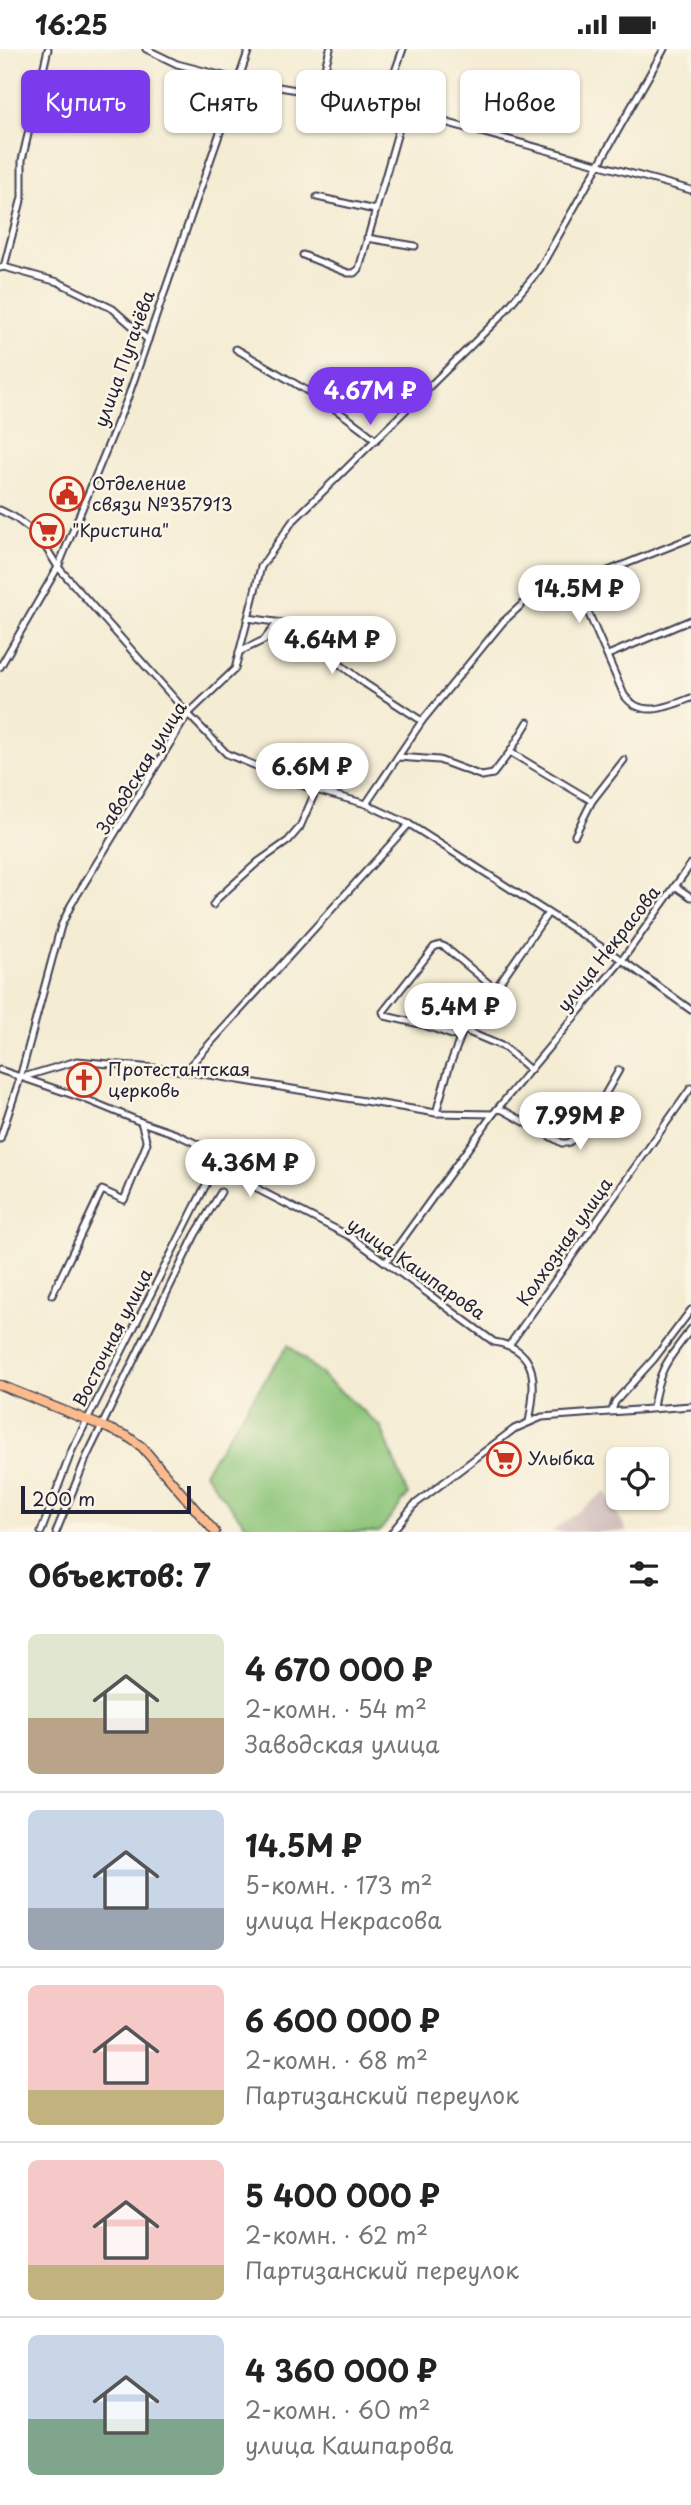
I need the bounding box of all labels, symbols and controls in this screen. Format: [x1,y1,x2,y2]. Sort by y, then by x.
text: 16:25 [35,5,108,44]
chip: Купить [21,70,150,133]
chip: Снять [164,70,282,133]
chip: Фильтры [296,70,446,133]
chip: Новое [460,70,580,133]
street label: улица Пугачёва [86,286,161,431]
pin: 4.67M ₽ [305,367,435,427]
text: 4.67M ₽ [324,372,416,407]
place label: Отделение связи №357913 [92,469,233,517]
public building icon: Отделение связи №357913 [48,475,86,513]
supermarket icon: "Кристина" [28,512,66,550]
place label: "Кристина" [72,516,169,543]
pin: 14.5M ₽ [514,565,644,625]
text: 14.5M ₽ [534,570,624,605]
pin: 4.64M ₽ [267,617,397,676]
text: 4.64M ₽ [284,621,380,656]
street label: Заводская улица [89,695,193,839]
pin: 6.6M ₽ [255,743,369,803]
text: 6.6M ₽ [272,748,352,783]
street label: улица Некрасова [550,879,666,1017]
pin: 5.4M ₽ [403,983,517,1043]
text: 5.4M ₽ [420,988,500,1023]
place label: Протестантская церковь [108,1055,250,1103]
church icon: Протестантская церковь [65,1061,103,1099]
pin: 7.99M ₽ [515,1093,645,1152]
text: 7.99M ₽ [535,1097,625,1132]
pin: 4.36M ₽ [185,1139,315,1199]
text: 4.36M ₽ [201,1144,299,1179]
street label: Колхозная улица [509,1171,619,1311]
street label: улица Кашпарова [342,1210,492,1326]
street label: Восточная улица [65,1263,158,1411]
supermarket icon: Улыбка [485,1440,523,1478]
place label: Улыбка [528,1444,595,1471]
map controls [606,1447,669,1510]
button: locate [606,1447,669,1510]
scale bar [21,1483,191,1515]
text: 200 m [32,1484,95,1512]
text: Объектов: 7 [28,1552,211,1597]
icon: filters [625,1555,663,1593]
text: 4 670 000 ₽ [245,1646,433,1691]
icon: home [84,1662,168,1746]
text: 2-комн. · 54 m² [245,1691,427,1726]
text: Заводская улица [245,1726,440,1761]
text: 14.5M ₽ [245,1822,362,1867]
icon: home [84,1838,168,1922]
text: 5-комн. · 173 m² [245,1867,433,1902]
text: улица Некрасова [245,1902,442,1937]
text: 6 600 000 ₽ [245,1997,440,2042]
icon: home [84,2013,168,2097]
text: 2-комн. · 68 m² [245,2042,428,2077]
text: Партизанский переулок [245,2077,519,2112]
text: 5 400 000 ₽ [245,2172,440,2217]
icon: home [84,2188,168,2272]
text: 2-комн. · 62 m² [245,2217,428,2252]
text: Партизанский переулок [245,2252,519,2287]
text: 4 360 000 ₽ [245,2347,437,2392]
icon: home [84,2363,168,2447]
text: 2-комн. · 60 m² [245,2392,431,2427]
text: улица Кашпарова [245,2427,453,2462]

